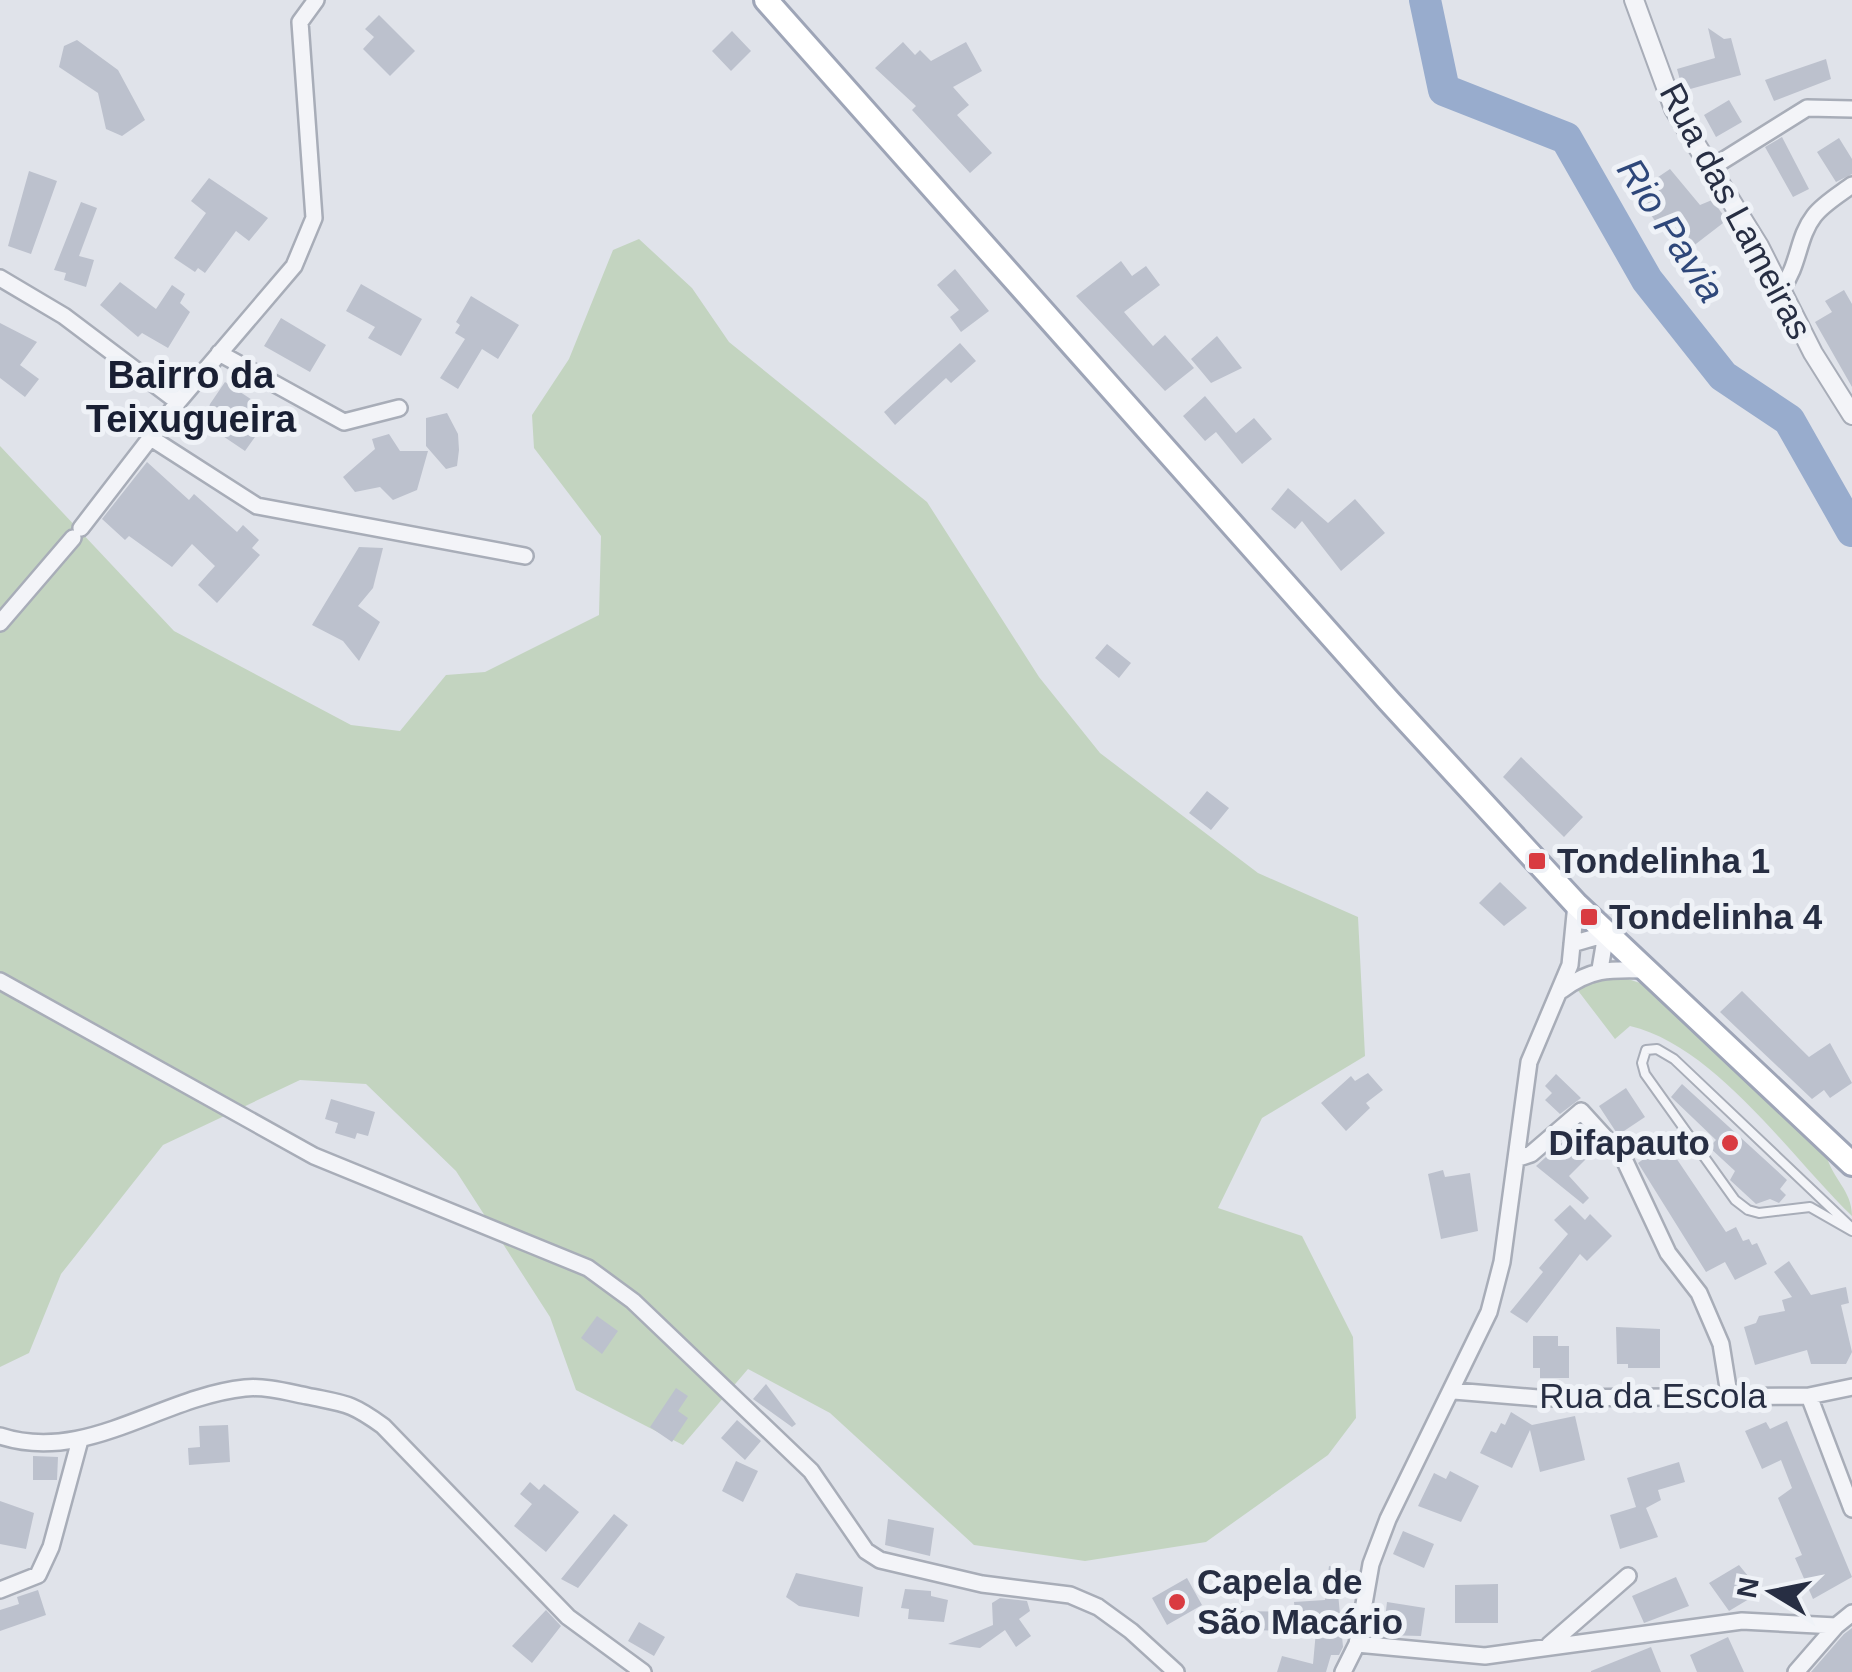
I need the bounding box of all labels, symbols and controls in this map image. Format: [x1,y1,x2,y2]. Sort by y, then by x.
street label: Rua das Lameiras [1653,76,1820,345]
water label: Rio Pavia [1609,150,1733,310]
district label: Bairro da Teixugueira [86,354,297,440]
place label: Tondelinha 1 [1557,841,1770,880]
marker: Tondelinha 1 [1526,850,1548,872]
place label: Tondelinha 4 [1609,897,1823,936]
marker: Tondelinha 4 [1578,906,1600,928]
place label: Difapauto [1549,1123,1710,1162]
marker: Difapauto [1719,1132,1741,1154]
street label: Rua da Escola [1539,1376,1767,1415]
north arrow [1722,1542,1822,1642]
place label: Capela de São Macário [1197,1562,1403,1641]
text: N [1731,1575,1765,1600]
marker: Capela de São Macário [1166,1591,1188,1613]

